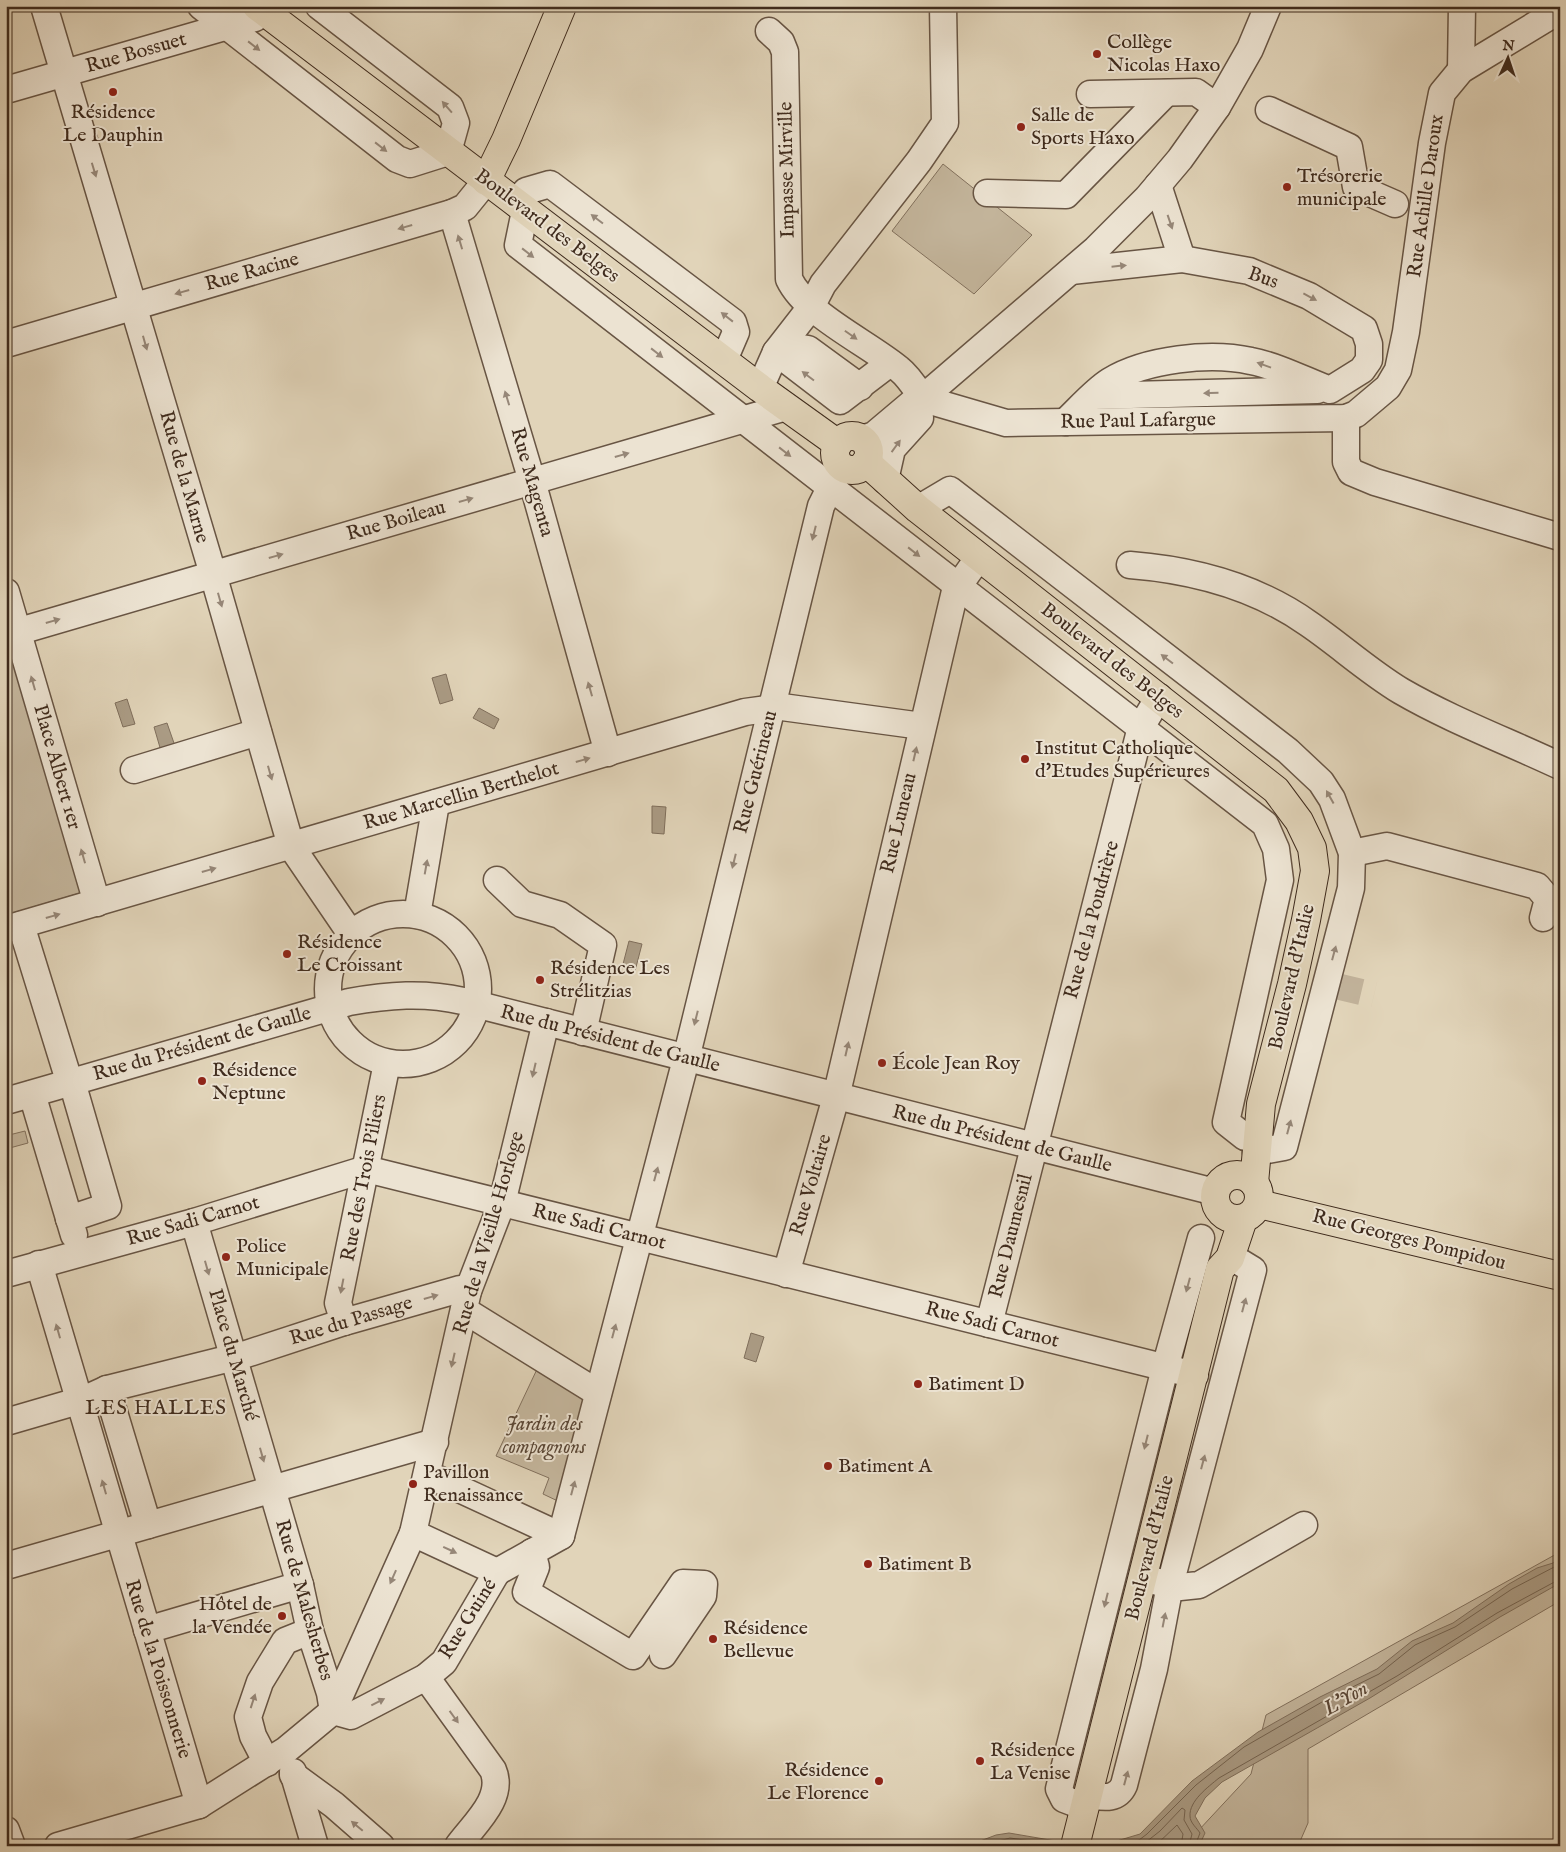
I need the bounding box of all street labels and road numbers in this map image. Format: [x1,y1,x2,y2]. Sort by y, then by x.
street label: Rue Bossuet [83,27,189,79]
street label: Impasse Mirville [773,101,801,239]
street label: Rue Achille Daroux [1402,113,1450,279]
street label: Boulevard des Belges [470,163,624,289]
street label: Rue Racine [202,247,302,297]
street label: Bus [1244,261,1282,295]
street label: Rue Paul Lafargue [1060,407,1216,435]
street label: Rue de la Marne [153,408,215,546]
street label: Rue Magenta [504,424,560,540]
street label: Rue Boileau [344,495,448,547]
street label: Boulevard des Belges [1035,597,1189,725]
street label: Place Albert 1er [27,701,87,833]
street label: Rue Guérineau [729,708,783,836]
street label: Rue Marcellin Berthelot [360,756,562,836]
street label: Rue Luneau [875,770,923,876]
street label: Rue de la Poudrière [1059,838,1125,1002]
street label: Boulevard d'Italie [1263,902,1321,1052]
street label: Rue du Président de Gaulle [497,1000,723,1078]
street label: Rue du Président de Gaulle [90,1001,314,1087]
street label: Rue des Trois Piliers [336,1093,392,1263]
street label: Rue du Président de Gaulle [889,1100,1115,1178]
street label: Rue de la Vieille Horloge [448,1129,530,1337]
street label: Rue Voltaire [785,1131,837,1239]
street label: Rue Daumesnil [983,1171,1039,1301]
street label: Rue Sadi Carnot [124,1190,262,1252]
street label: Rue Sadi Carnot [530,1198,669,1256]
street label: Rue Georges Pompidou [1310,1204,1508,1276]
street label: Place du Marché [202,1286,264,1424]
street label: Rue du Passage [287,1290,415,1352]
street label: Rue Sadi Carnot [923,1296,1062,1354]
street label: Boulevard d'Italie [1120,1473,1180,1623]
street label: Rue de Malesherbes [269,1517,339,1683]
street label: Rue Guiné [433,1574,503,1664]
street label: Rue de la Poissonnerie [119,1576,197,1762]

